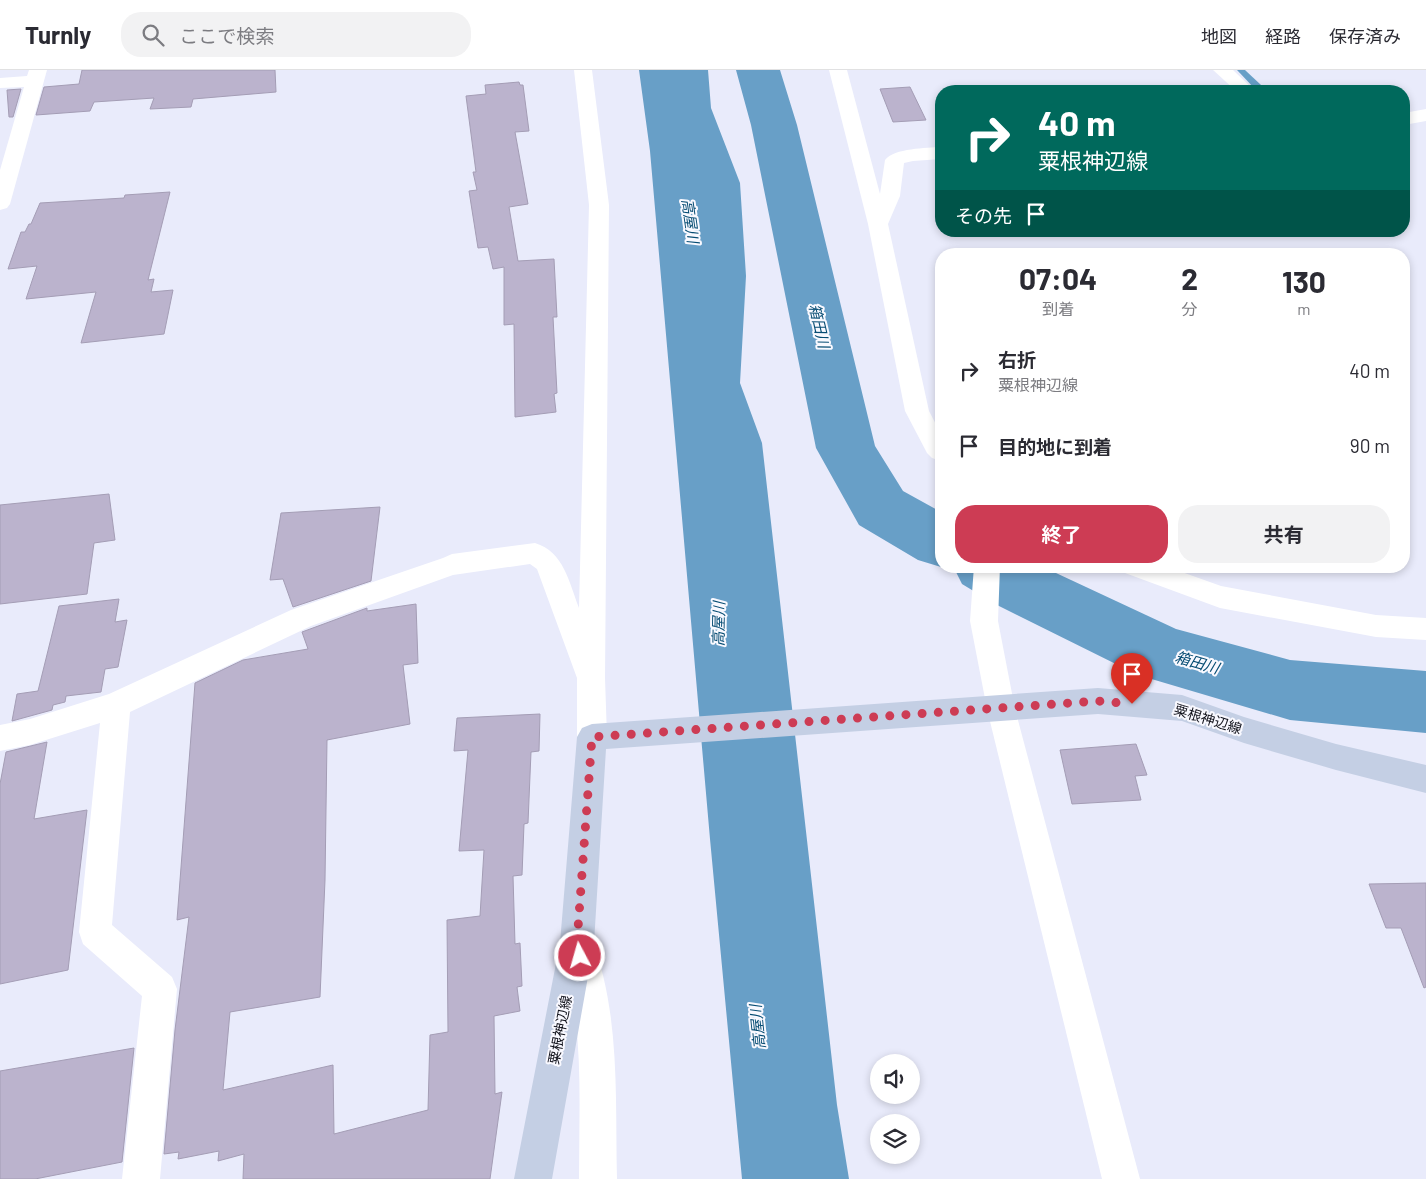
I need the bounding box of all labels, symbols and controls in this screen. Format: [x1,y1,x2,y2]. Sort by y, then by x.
search box [121,12,471,57]
text: Turnly [25,20,91,49]
icon: search [139,21,167,49]
text: ここで検索 [179,24,274,47]
text: 地図 [1201,25,1237,47]
text: 経路 [1265,25,1301,47]
text: 保存済み [1329,25,1401,47]
text: 40 m [1038,101,1115,143]
icon: right [955,105,1020,170]
text: 粟根神辺線 [1038,147,1148,173]
water label: 高屋川 [679,197,703,246]
icon: arrive [1022,200,1050,228]
text: その先 [955,204,1012,227]
text: 07:04 [1019,260,1097,296]
text: 2 [1181,260,1198,296]
text: 130 [1282,263,1326,299]
text: 到着 [1042,299,1074,318]
text: 分 [1182,299,1198,318]
text: m [1297,299,1311,318]
water label: 箱田川 [806,302,834,352]
text: 右折 [998,348,1036,371]
icon: right [955,357,983,385]
text: 40 m [1349,359,1390,382]
text: 粟根神辺線 [998,375,1078,394]
icon: arrive [955,432,983,460]
text: 90 m [1350,434,1390,457]
text: 目的地に到着 [998,435,1112,458]
button: 終了 [955,505,1168,563]
button: 共有 [1178,505,1390,563]
water label: 高屋川 [709,599,727,647]
water label: 箱田川 [1173,647,1223,677]
pin [1111,653,1153,704]
icon: arrive [1118,660,1146,688]
street label: 粟根神辺線 [1172,700,1244,737]
position arrow [553,929,605,981]
street label: 粟根神辺線 [544,994,575,1066]
water label: 高屋川 [745,1002,768,1050]
map controls [870,1054,920,1164]
button: sound [870,1054,920,1104]
button: layers [870,1114,920,1164]

